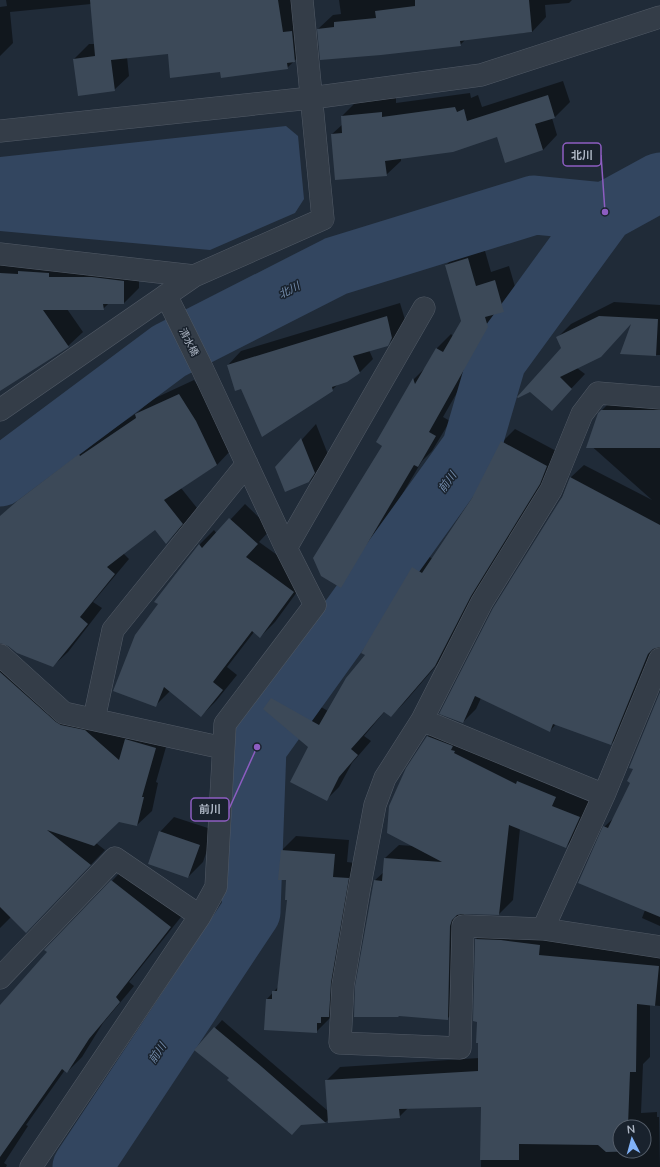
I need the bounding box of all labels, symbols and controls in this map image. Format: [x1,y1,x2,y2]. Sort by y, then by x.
callout: 北川 [563,143,601,166]
text: 北川 [571,148,593,162]
water label: 北川 [276,278,303,301]
street label: 清水橋 [176,326,202,358]
water label: 前川 [435,468,460,495]
callout: 前川 [191,798,229,821]
text: 前川 [199,802,221,816]
water label: 前川 [145,1039,170,1066]
north arrow [612,1119,652,1159]
text: N [626,1122,636,1136]

